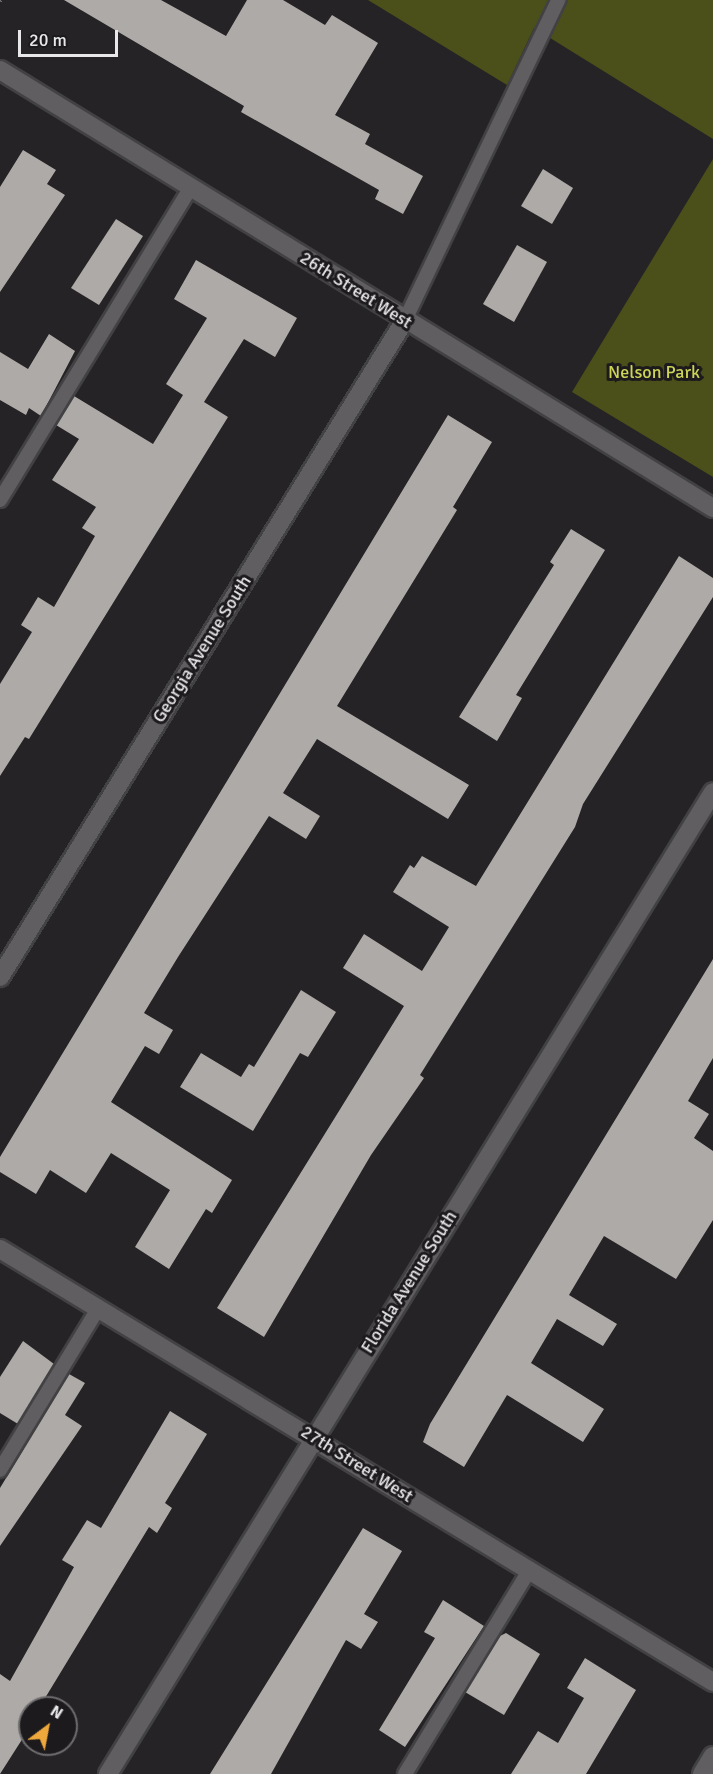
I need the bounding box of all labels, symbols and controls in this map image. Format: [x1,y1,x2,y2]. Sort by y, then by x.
scale bar [21,18,122,56]
text: 20 m [29,29,67,51]
street label: 26th Street West [296,247,416,333]
park label: Nelson Park [608,361,700,383]
street label: Georgia Avenue South [148,571,256,727]
street label: Florida Avenue South [356,1207,462,1357]
street label: 27th Street West [297,1421,417,1507]
north arrow [18,1696,78,1756]
text: N [46,1701,66,1724]

